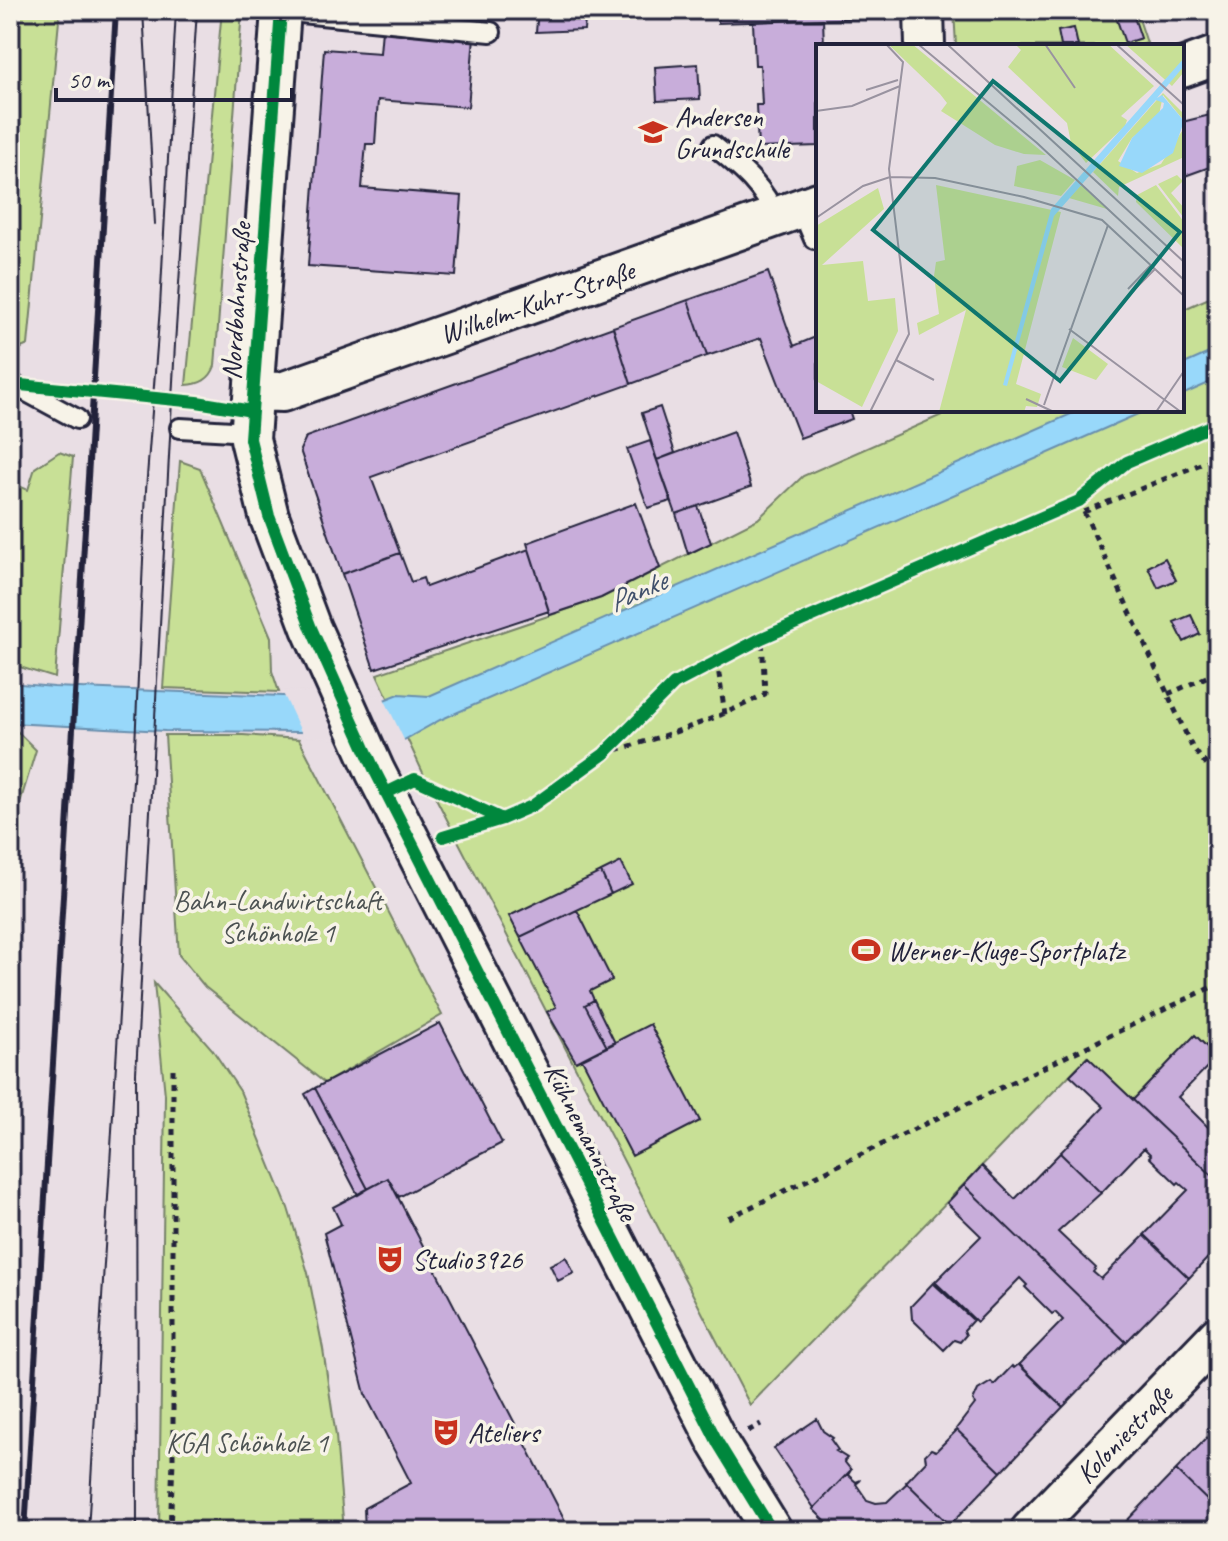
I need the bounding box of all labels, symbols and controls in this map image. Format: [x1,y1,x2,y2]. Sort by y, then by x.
inset map [816,44,1184,412]
scale bar [56,52,292,102]
text: 50 m [68,65,111,95]
place label: Andersen Grundschule [675,99,791,166]
school or university icon: Andersen Grundschule [638,117,668,147]
street label: Nordbahnstraße [213,219,259,381]
street label: Wilhelm-Kuhr-Straße [435,252,641,352]
water label: Panke [602,560,676,621]
park label: Bahn-Landwirtschaft Schönholz 1 [174,883,385,950]
place label: Werner-Kluge-Sportplatz [888,933,1127,968]
sports icon: Werner-Kluge-Sportplatz [851,935,881,965]
street label: Kühnemannstraße [536,1058,646,1228]
place label: Studio3926 [412,1242,524,1277]
theatre icon: Studio3926 [375,1244,405,1274]
street label: Koloniestraße [1068,1376,1181,1491]
place label: Ateliers [468,1415,542,1450]
theatre icon: Ateliers [431,1417,461,1447]
park label: KGA Schönholz 1 [166,1425,329,1460]

